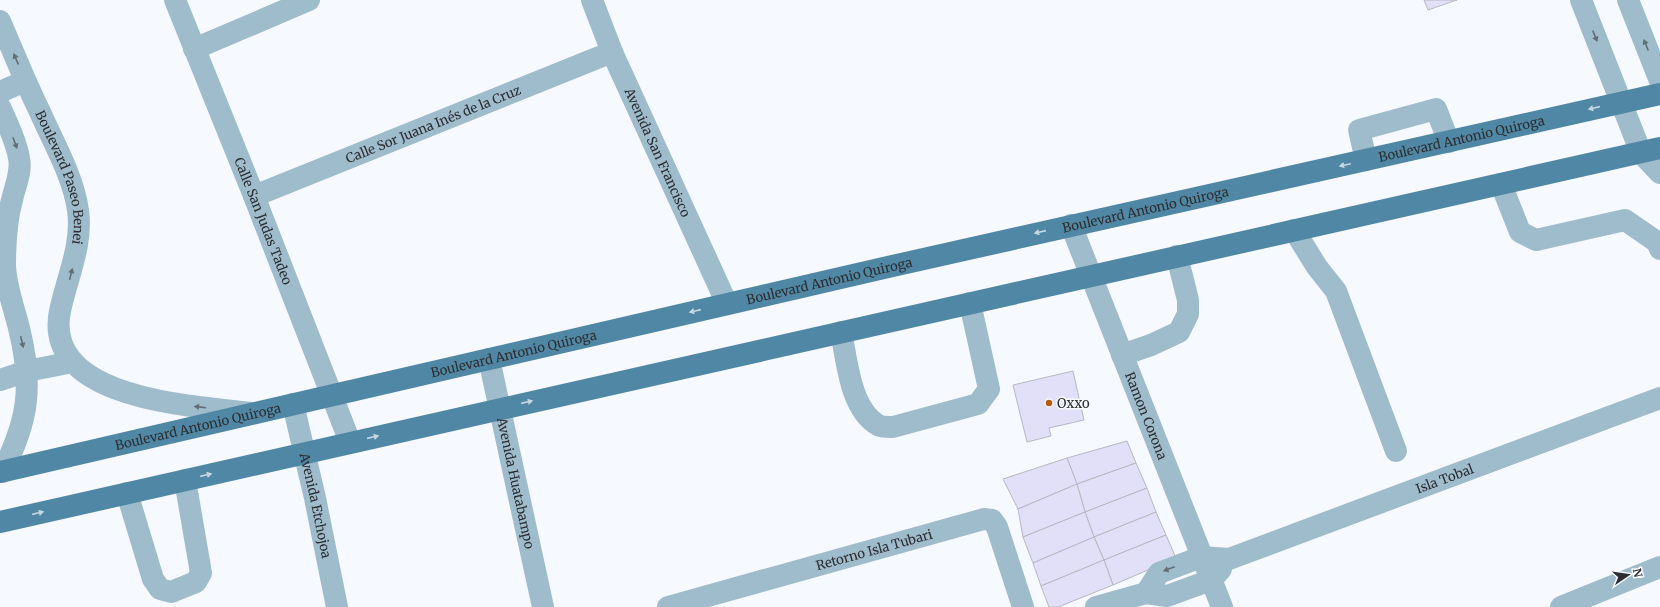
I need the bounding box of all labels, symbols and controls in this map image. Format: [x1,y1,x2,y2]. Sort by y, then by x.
one-way arrow [1593,31,1599,43]
one-way arrow [1642,39,1648,51]
one-way arrow [13,54,19,65]
street label: Calle Sor Juana Inés de la Cruz [343,81,523,167]
street label: Avenida San Francisco [621,84,695,220]
one-way arrow [1588,106,1601,112]
street label: Boulevard Paseo Benei [32,108,88,246]
street label: Boulevard Antonio Quiroga [1377,112,1546,165]
one-way arrow [12,138,18,150]
street label: Calle San Judas Tadeo [231,155,296,287]
one-way arrow [1339,162,1351,168]
street label: Boulevard Antonio Quiroga [1061,182,1230,236]
one-way arrow [1034,230,1046,236]
street label: Boulevard Antonio Quiroga [745,253,914,308]
one-way arrow [68,267,74,280]
one-way arrow [689,309,701,315]
street label: Boulevard Antonio Quiroga [429,326,598,381]
one-way arrow [19,335,25,348]
street label: Ramon Corona [1121,369,1171,462]
place label: Oxxo [1057,395,1090,412]
one-way arrow [521,398,534,404]
marker: Oxxo [1044,398,1054,408]
street label: Boulevard Antonio Quiroga [113,399,282,454]
one-way arrow [194,404,206,410]
street label: Avenida Huatabampo [493,415,539,551]
one-way arrow [368,434,380,440]
street label: Avenida Etchojoa [296,450,335,560]
street label: Isla Tobal [1413,460,1476,497]
one-way arrow [200,472,212,478]
one-way arrow [32,510,44,516]
street label: Retorno Isla Tubari [814,525,934,574]
north arrow [1608,555,1648,595]
one-way arrow [1163,567,1175,573]
text: N [1630,567,1646,579]

